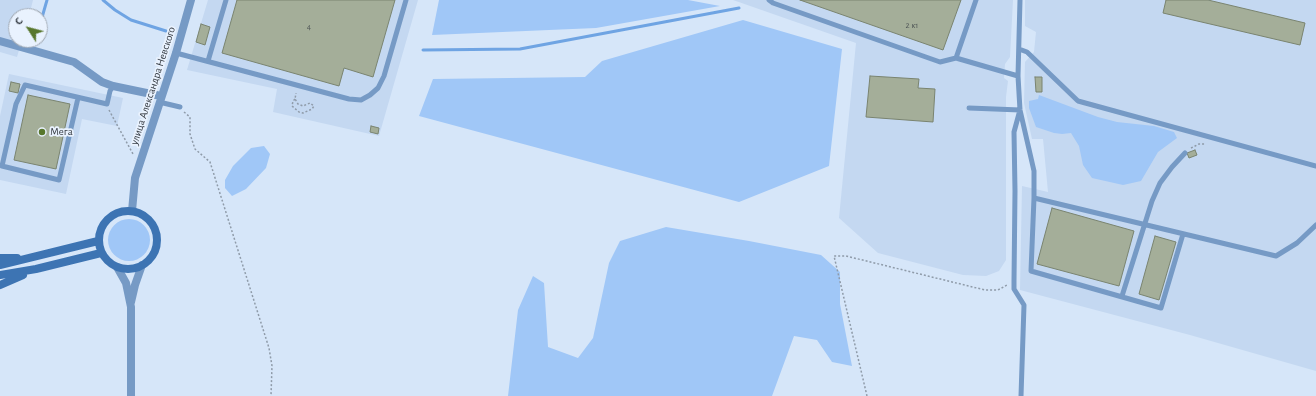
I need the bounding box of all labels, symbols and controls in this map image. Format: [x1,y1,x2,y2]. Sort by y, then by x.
north arrow [8,8,48,48]
text: С [12,16,25,27]
house number: 2 к1 [906,20,918,30]
house number: 4 [307,21,311,31]
street label: улица Александра Невского [128,25,178,147]
place label: Мега [50,125,73,139]
marker: Мега [37,127,47,137]

